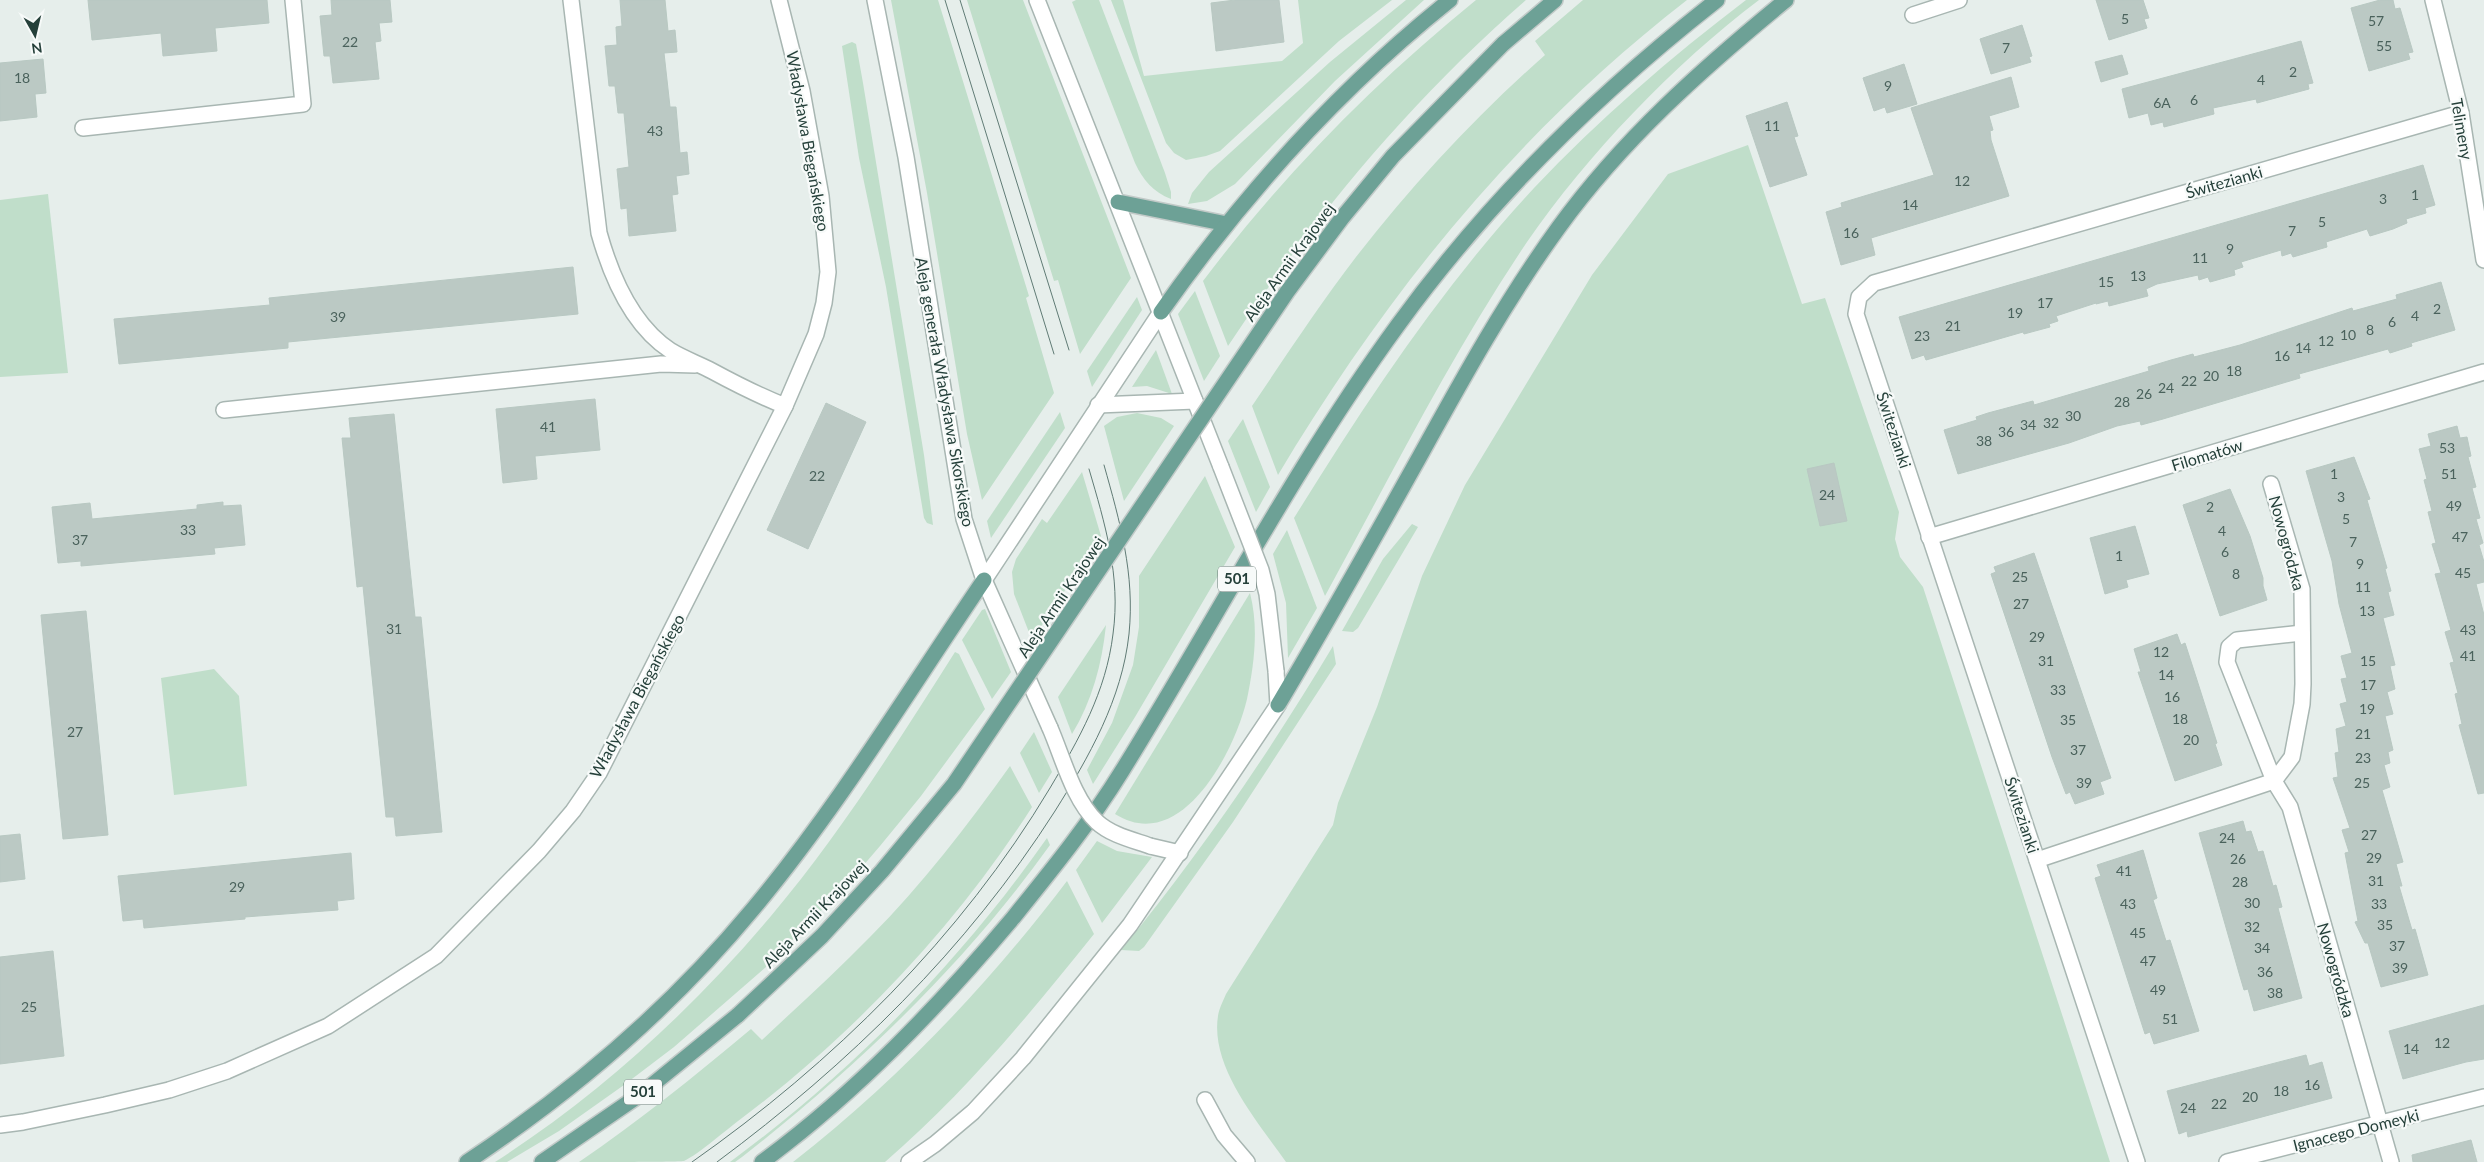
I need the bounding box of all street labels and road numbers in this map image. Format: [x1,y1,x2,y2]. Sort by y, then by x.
street label: Władysława Biegańskiego [783,49,834,233]
street label: Telimeny [2448,97,2477,162]
street label: Świtezianki [2183,162,2264,202]
street label: Aleja Armii Krajowej [1239,199,1338,325]
street label: Aleja generała Władysława Sikorskiego [912,256,979,528]
street label: Świtezianki [1873,389,1916,470]
street label: Filomatów [2169,435,2245,474]
street label: Nowogródzka [2266,493,2309,592]
street label: Aleja Armii Krajowej [1013,533,1108,661]
road number: 501 [1218,566,1256,592]
street label: Władysława Biegańskiego [585,611,688,781]
street label: Świtezianki [2001,774,2044,855]
street label: Aleja Armii Krajowej [759,856,871,971]
street label: Nowogródzka [2314,920,2359,1019]
road number: 501 [624,1080,662,1104]
street label: Ignacego Domeyki [2291,1105,2421,1154]

